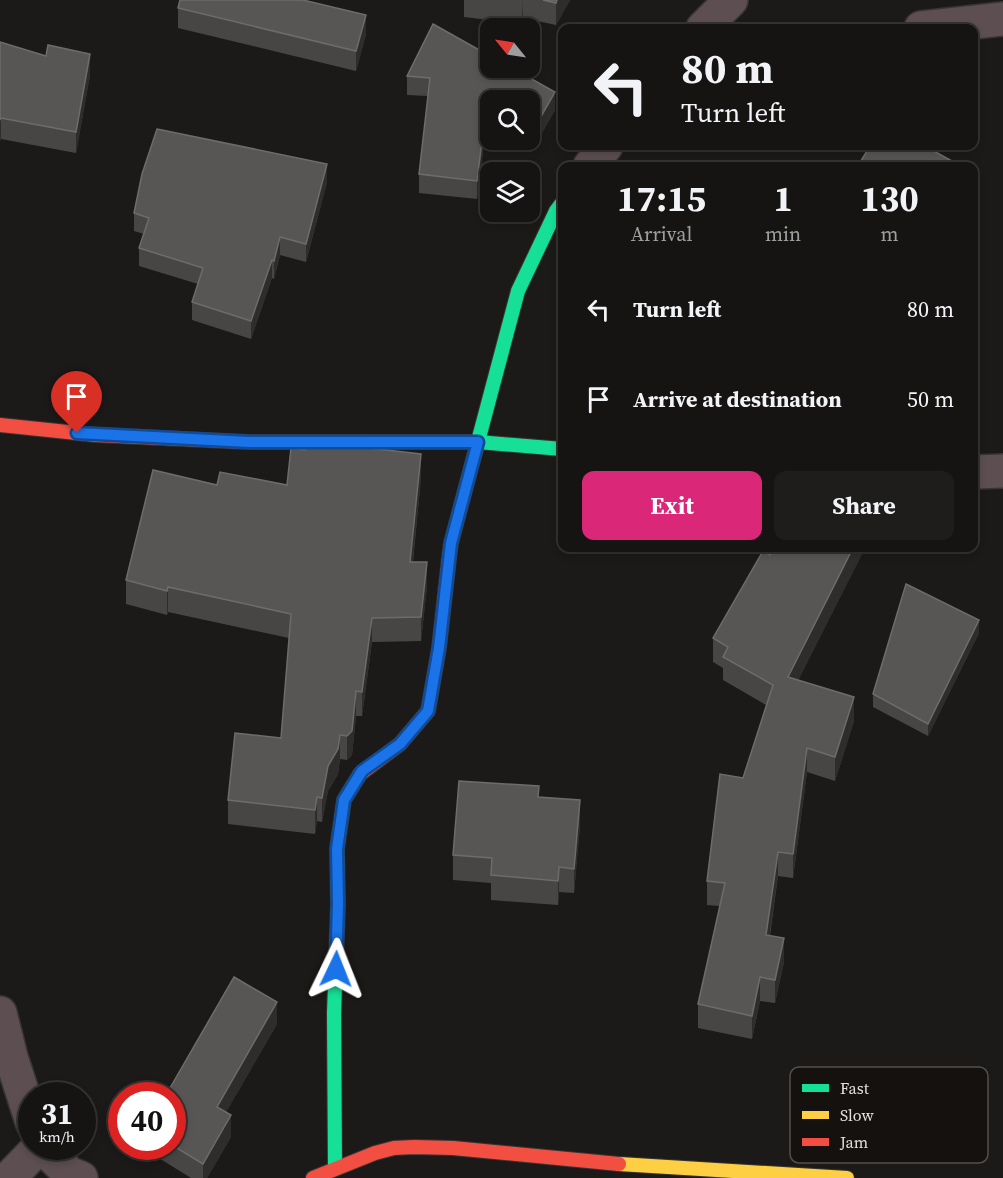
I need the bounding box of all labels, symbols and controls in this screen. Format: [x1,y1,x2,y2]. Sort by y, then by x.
north arrow [480,18,540,78]
map controls [480,18,540,222]
text: 80 m [681,39,774,97]
icon: left [582,48,660,126]
button: search [480,90,540,150]
text: Turn left [681,94,785,131]
button: layers [480,162,540,222]
text: 17:15 [617,174,706,223]
text: 1 [773,174,793,223]
text: 130 [860,174,919,223]
text: Arrival [631,220,692,248]
text: min [765,220,801,248]
text: m [881,220,899,248]
icon: left [582,293,615,326]
text: Turn left [633,294,721,324]
text: 80 m [907,294,954,324]
pin [51,371,102,433]
icon: arrive [60,380,93,413]
icon: arrive [582,383,615,416]
text: Arrive at destination [633,384,842,414]
text: 50 m [907,384,954,414]
button: Exit [582,471,762,540]
button: Share [774,471,954,540]
position arrow [304,937,368,1001]
legend [790,1067,988,1163]
text: Fast [840,1077,870,1099]
speed limit sign: 40 [108,1082,186,1160]
text: 31 [41,1093,73,1134]
text: Slow [840,1104,875,1126]
text: km/h [39,1126,75,1147]
text: Jam [839,1131,868,1153]

